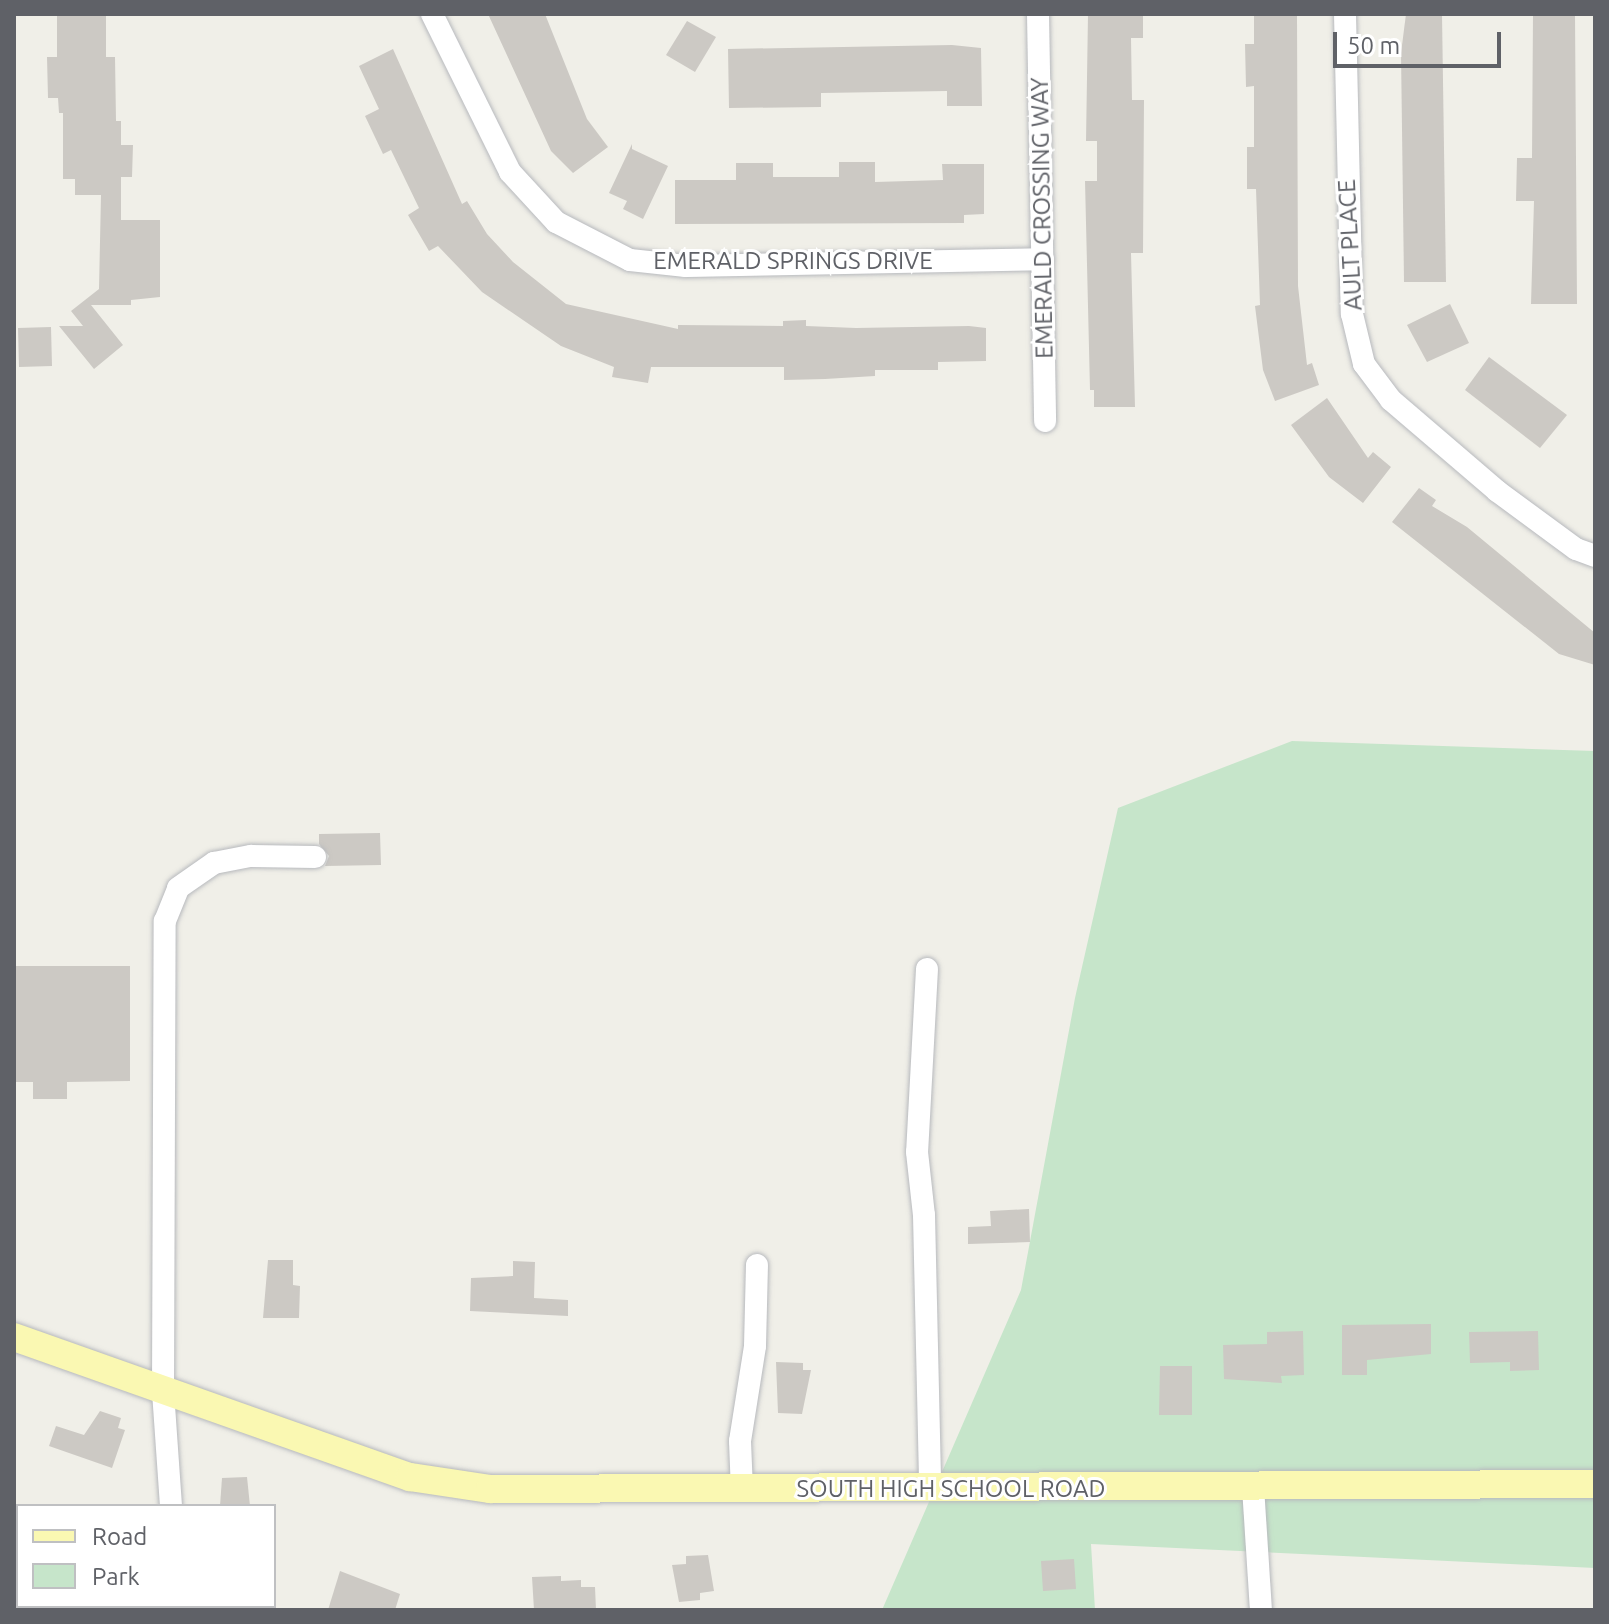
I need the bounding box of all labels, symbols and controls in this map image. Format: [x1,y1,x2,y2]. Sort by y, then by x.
scale bar [1337,16,1505,66]
text: 50 m [1347,32,1400,59]
street label: EMERALD CROSSING WAY [1025,77,1059,359]
street label: AULT PLACE [1332,179,1368,311]
street label: EMERALD SPRINGS DRIVE [653,247,933,275]
street label: SOUTH HIGH SCHOOL ROAD [797,1475,1105,1503]
legend [16,1504,276,1608]
text: Road [92,1523,147,1550]
text: Park [92,1563,140,1590]

